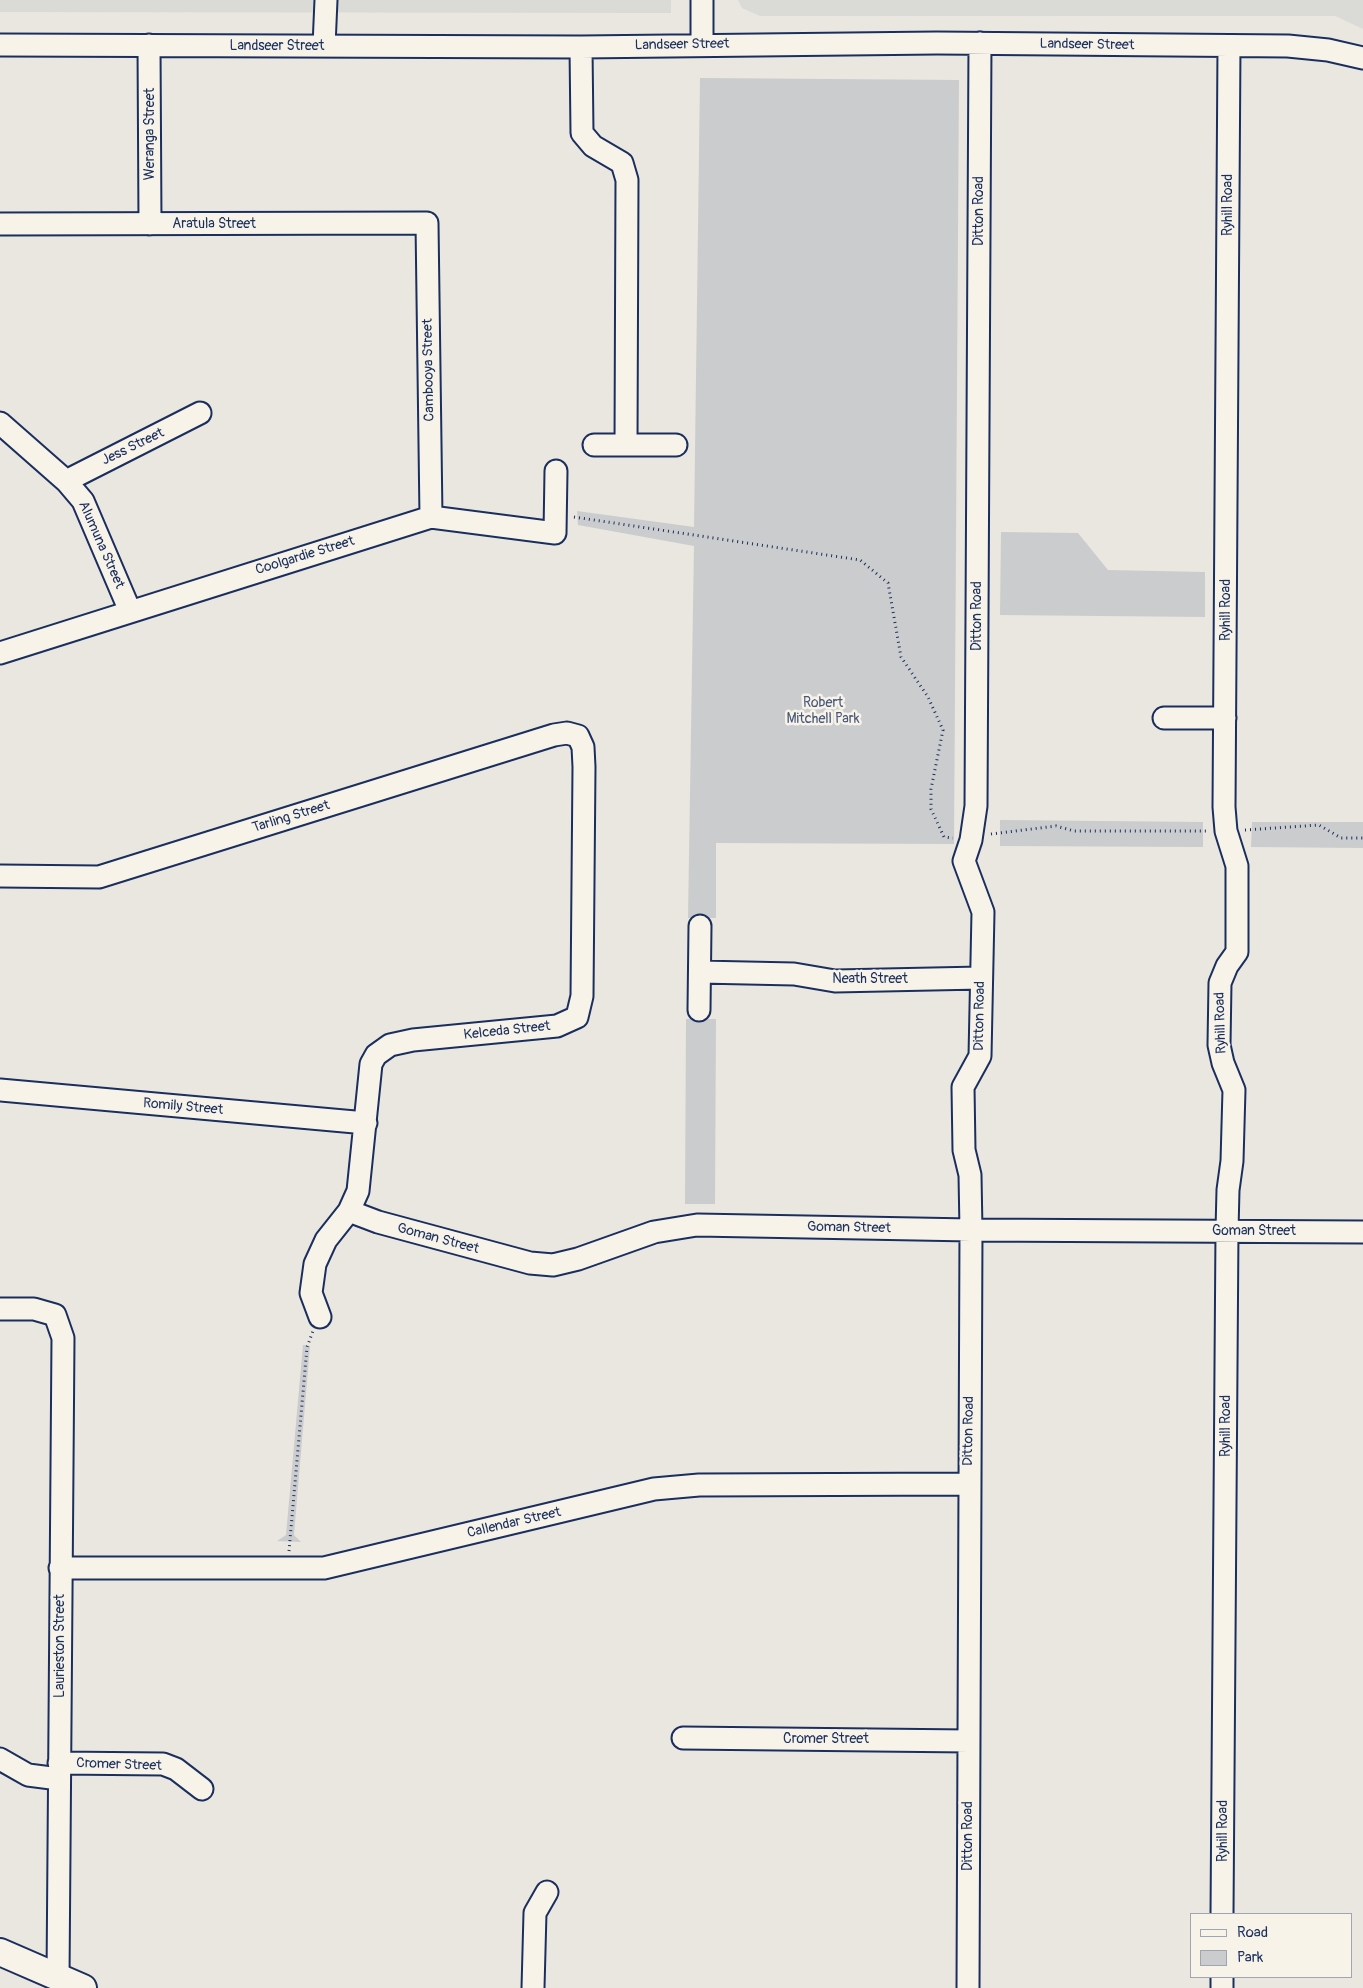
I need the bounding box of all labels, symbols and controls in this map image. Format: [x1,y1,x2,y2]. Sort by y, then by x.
street label: Landseer Street [634,36,730,54]
street label: Landseer Street [1039,36,1135,54]
street label: Landseer Street [230,38,324,54]
street label: Weranga Street [142,88,158,180]
street label: Ryhill Road [1220,174,1236,236]
street label: Ditton Road [971,176,987,246]
street label: Aratula Street [172,216,256,232]
street label: Cambooya Street [420,318,438,422]
street label: Jess Street [99,425,167,469]
street label: Alumuna Street [74,499,128,591]
street label: Coolgardie Street [254,533,356,579]
street label: Ryhill Road [1218,579,1234,641]
street label: Ditton Road [969,581,985,651]
park label: Robert Mitchell Park [786,695,860,728]
street label: Tarling Street [250,797,332,837]
street label: Neath Street [832,971,908,987]
street label: Ditton Road [971,981,989,1051]
street label: Ryhill Road [1212,992,1230,1054]
street label: Kelceda Street [463,1018,551,1044]
street label: Romily Street [142,1095,224,1119]
street label: Goman Street [807,1219,891,1237]
street label: Goman Street [395,1220,481,1258]
street label: Goman Street [1212,1223,1296,1239]
street label: Ryhill Road [1218,1395,1234,1457]
street label: Ditton Road [960,1396,978,1466]
street label: Callendar Street [465,1504,563,1542]
street label: Laurieston Street [52,1594,68,1698]
street label: Cromer Street [783,1731,869,1747]
street label: Cromer Street [76,1755,162,1775]
street label: Ryhill Road [1215,1800,1231,1862]
street label: Ditton Road [960,1801,976,1871]
legend [1190,1913,1353,1978]
text: Road [1237,1923,1268,1942]
text: Park [1237,1948,1263,1967]

